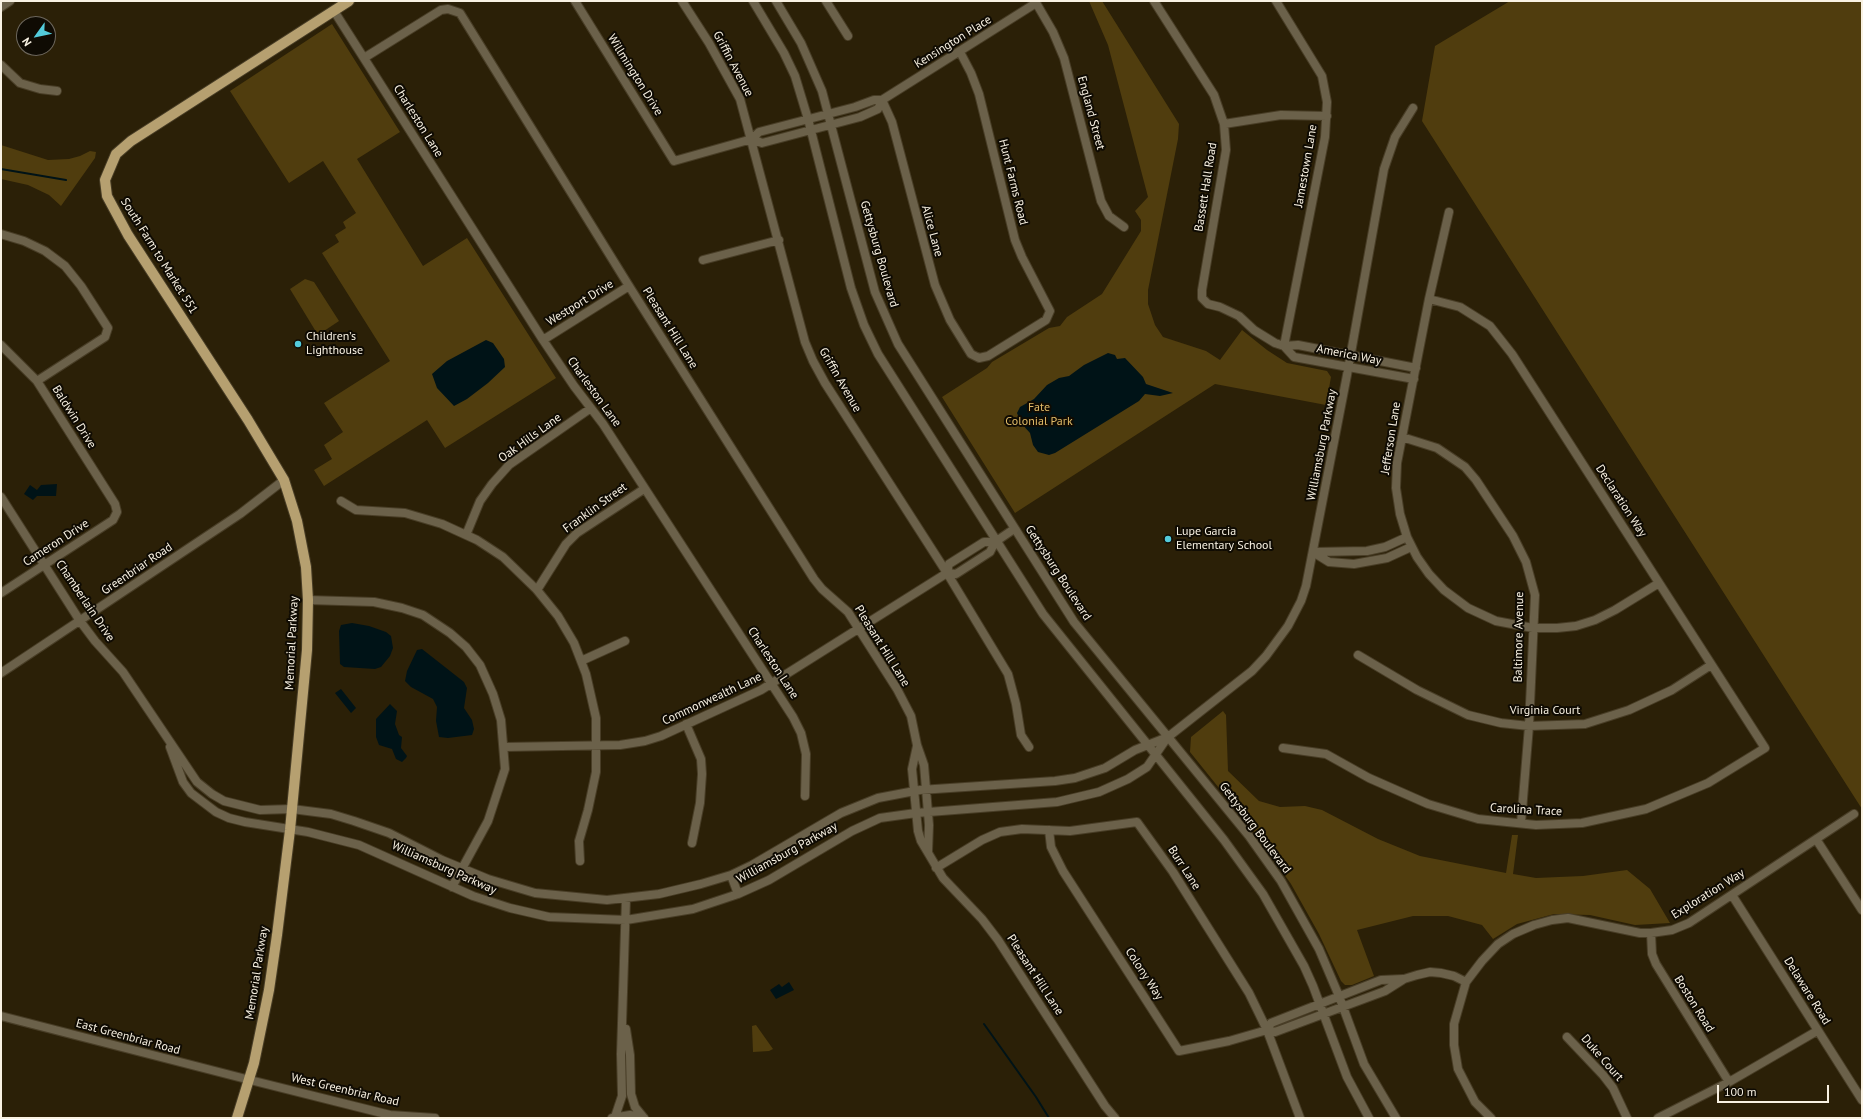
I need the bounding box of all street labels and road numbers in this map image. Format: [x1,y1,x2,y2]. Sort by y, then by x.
street label: Kensington Place [912,13,994,71]
street label: Griffin Avenue [710,29,756,99]
street label: Willmington Drive [604,32,666,118]
street label: England Street [1074,75,1108,151]
street label: Charleston Lane [390,82,446,160]
street label: Jamestown Lane [1292,124,1320,208]
street label: Hunt Farms Road [995,138,1031,226]
street label: Bassett Hall Road [1192,141,1220,233]
street label: South Farm to Market 551 [117,195,201,317]
street label: Gettysburg Boulevard [857,199,901,309]
street label: Alice Lane [918,204,946,258]
street label: Westport Drive [544,277,616,329]
street label: Pleasant Hill Lane [639,285,701,371]
street label: America Way [1315,342,1383,368]
street label: Griffin Avenue [816,345,864,415]
street label: Charleston Lane [564,354,624,430]
street label: Baldwin Drive [49,383,99,451]
street label: Williamsburg Parkway [1304,388,1340,502]
street label: Jefferson Lane [1378,401,1404,475]
street label: Oak Hills Lane [496,410,564,466]
street label: Declaration Way [1592,462,1650,540]
street label: Franklin Street [560,480,630,536]
street label: Cameron Drive [20,516,92,570]
street label: Gettysburg Boulevard [1022,523,1094,623]
street label: Greenbriar Road [99,540,175,598]
street label: Chamberlain Drive [52,558,118,644]
street label: Baltimore Avenue [1511,591,1527,683]
street label: Memorial Parkway [282,596,302,690]
street label: Pleasant Hill Lane [851,603,913,689]
street label: Charleston Lane [744,624,802,702]
street label: Commonwealth Lane [660,670,764,728]
street label: Virginia Court [1510,704,1580,718]
street label: Gettysburg Boulevard [1216,780,1294,876]
street label: Carolina Trace [1490,801,1562,819]
street label: Williamsburg Parkway [734,819,840,887]
street label: Williamsburg Parkway [389,838,499,898]
street label: Burr Lane [1165,843,1203,893]
street label: Exploration Way [1669,866,1747,922]
street label: Memorial Parkway [243,925,271,1021]
street label: Pleasant Hill Lane [1004,932,1066,1018]
street label: Colony Way [1122,945,1166,1003]
street label: Delaware Road [1781,955,1833,1027]
street label: Boston Road [1671,973,1717,1035]
street label: East Greenbriar Road [74,1016,182,1058]
street label: Duke Court [1578,1032,1626,1084]
street label: West Greenbriar Road [290,1071,400,1109]

